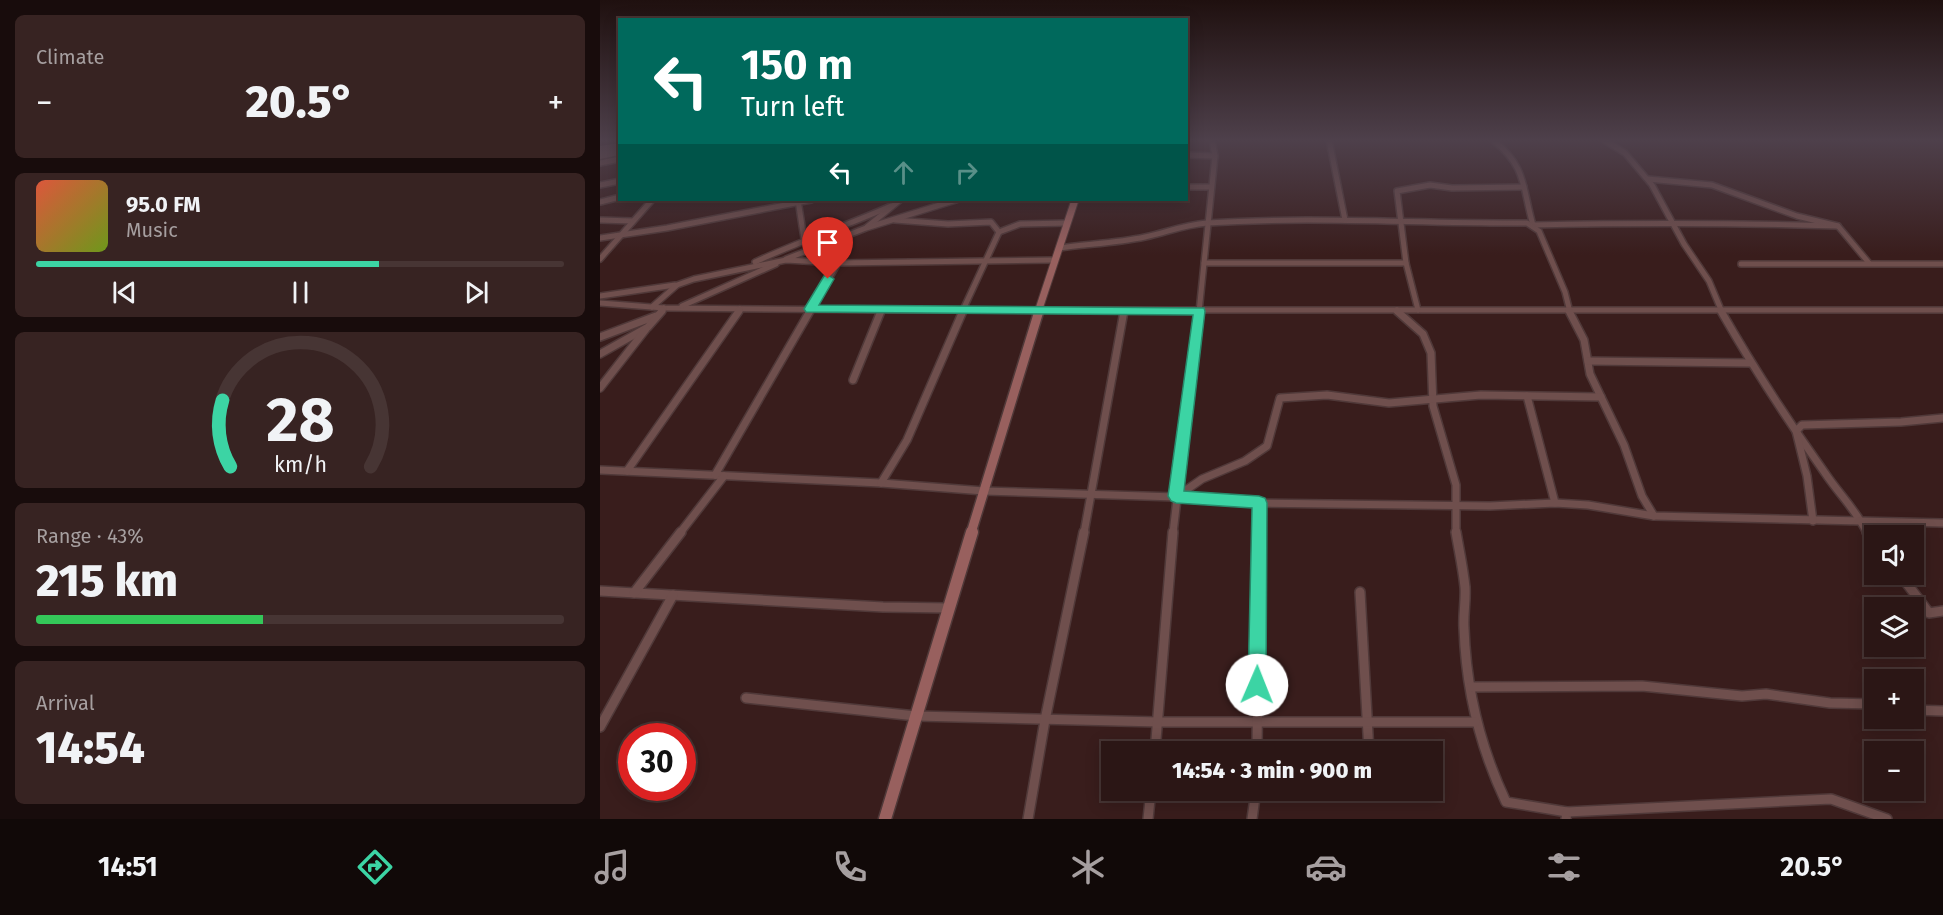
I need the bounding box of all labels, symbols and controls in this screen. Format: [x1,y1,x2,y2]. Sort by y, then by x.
text: 150 m [741,40,853,90]
icon: left [642,42,720,120]
text: Climate [36,45,104,69]
text: 20.5° [245,75,355,129]
text: − [36,83,53,123]
text: + [548,83,564,123]
text: Turn left [741,91,844,123]
icon: left [824,156,857,189]
icon: ahead [887,156,920,189]
icon: right [950,156,983,189]
text: 95.0 FM [126,191,201,218]
pin [802,217,853,279]
text: Music [126,218,178,242]
icon: arrive [811,226,844,259]
icon: previous [108,276,141,309]
icon: pause [284,276,317,309]
icon: next [460,276,493,309]
text: 28 [266,383,334,458]
text: km/h [273,452,327,478]
text: Range · 43% [36,524,144,548]
map controls [1864,525,1924,801]
button: sound [1864,525,1924,585]
text: 215 km [36,554,178,608]
button: layers [1864,597,1924,657]
position arrow [1225,653,1289,717]
button: + [1864,669,1924,729]
text: Arrival [36,691,95,715]
text: 14:54 [36,721,145,775]
speed limit sign: 30 [618,723,696,801]
button: − [1864,741,1924,801]
text: 14:54 · 3 min · 900 m [1172,757,1372,784]
icon: directions [354,846,396,888]
icon: music [591,846,633,888]
icon: phone [829,846,871,888]
icon: climate [1067,846,1109,888]
icon: car [1305,846,1347,888]
icon: filters [1543,846,1585,888]
text: 14:51 [98,851,158,883]
text: 20.5° [1780,851,1845,883]

